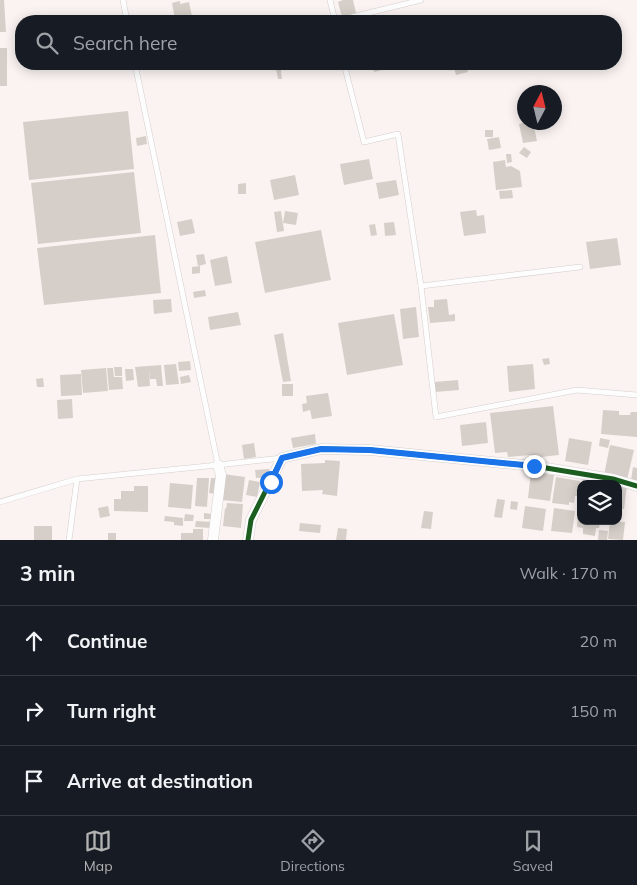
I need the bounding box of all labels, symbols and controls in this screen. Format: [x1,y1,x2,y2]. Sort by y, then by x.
search box [15,15,622,70]
icon: search [33,29,61,57]
text: Search here [73,31,177,55]
north arrow [517,85,562,130]
route end [523,455,546,478]
route start [260,471,283,494]
map controls [577,480,622,525]
button: layers [577,480,622,525]
text: 3 min [20,560,75,586]
text: Walk · 170 m [519,563,617,583]
icon: ahead [20,627,48,655]
text: Continue [67,629,147,653]
text: 20 m [580,631,617,651]
icon: right [20,697,48,725]
text: Turn right [67,699,156,723]
text: 150 m [570,701,617,721]
icon: arrive [20,767,48,795]
text: Arrive at destination [67,769,253,793]
tab: Map [84,827,113,875]
tab: Directions [280,827,345,875]
tab: Saved [513,827,553,875]

